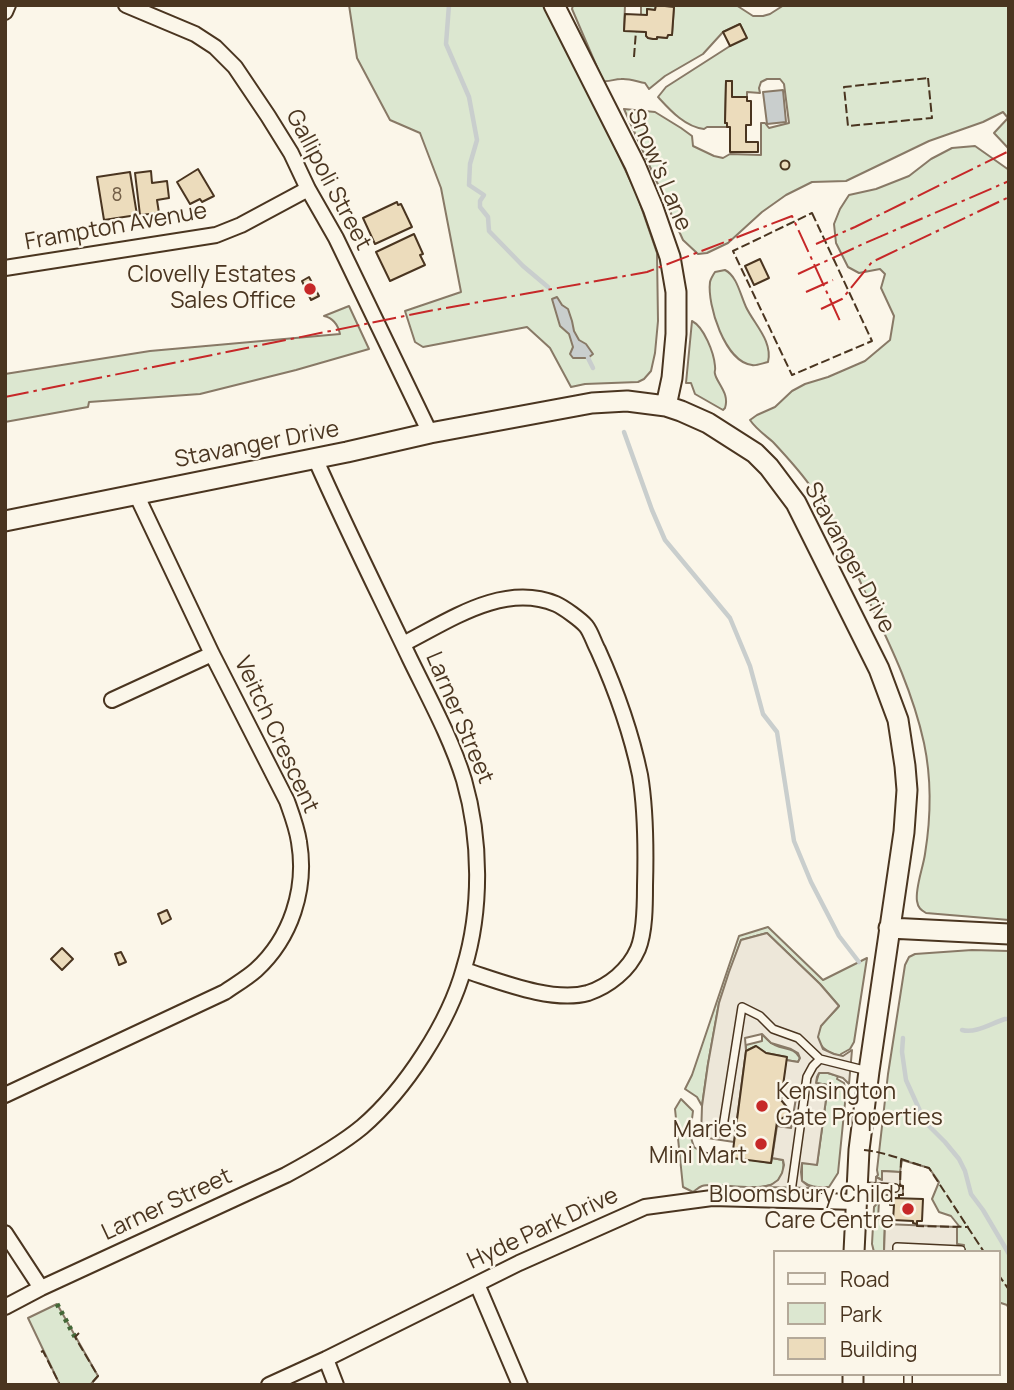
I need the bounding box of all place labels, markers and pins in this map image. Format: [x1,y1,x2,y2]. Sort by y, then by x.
place label: Clovelly Estates Sales Office [127,262,296,316]
marker: Clovelly Estates Sales Office [302,281,318,297]
place label: Kensington Gate Properties [776,1079,943,1133]
marker: Kensington Gate Properties [754,1098,770,1114]
place label: Marie's Mini Mart [649,1117,747,1171]
marker: Marie's Mini Mart [753,1136,769,1152]
place label: Bloomsbury Child Care Centre [709,1182,894,1236]
marker: Bloomsbury Child Care Centre [900,1201,916,1217]

